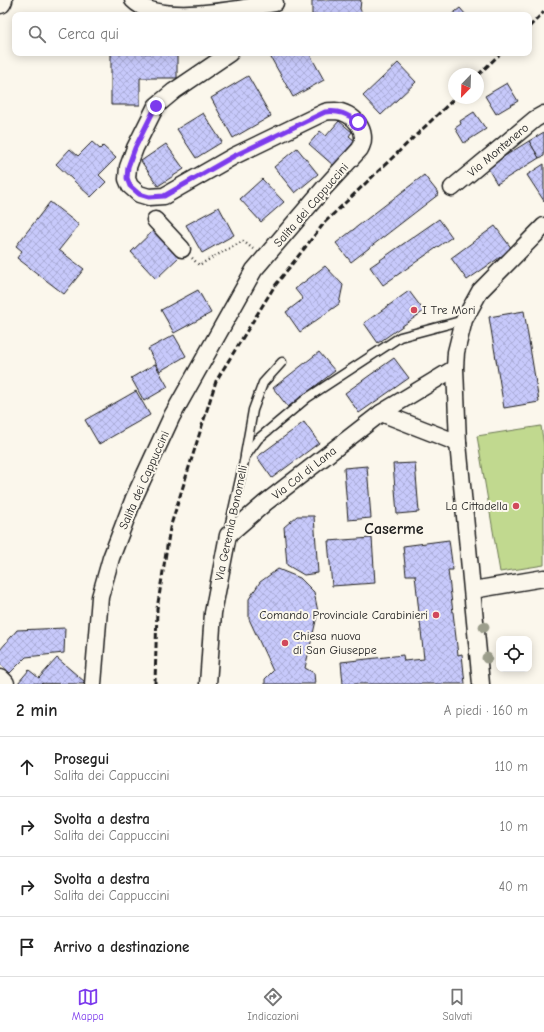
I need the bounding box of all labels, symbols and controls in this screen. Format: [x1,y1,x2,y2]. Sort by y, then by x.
search box [12,12,532,56]
icon: search [26,23,48,45]
text: Cerca qui [58,25,119,43]
north arrow [448,68,484,104]
route end [147,97,165,115]
route start [349,113,367,131]
street label: Via Montenero [465,121,531,179]
street label: Salita dei Cappuccini [271,160,351,250]
place label: I Tre Mori [422,303,475,317]
marker: I Tre Mori [409,305,419,315]
street label: Salita dei Cappuccini [116,428,172,532]
street label: Via Col di Lana [269,444,339,502]
street label: Via Geremia Bonomelli [212,464,250,582]
place label: La Cittadella [445,499,508,513]
marker: La Cittadella [511,501,521,511]
district label: Caserme [364,520,424,538]
place label: Comando Provinciale Carabinieri [259,608,428,622]
marker: Comando Provinciale Carabinieri [431,610,441,620]
place label: Chiesa nuova di San Giuseppe [293,629,377,657]
map controls [496,636,532,672]
button: locate [496,636,532,672]
marker: Chiesa nuova di San Giuseppe [280,638,290,648]
text: 2 min [16,701,57,720]
text: A piedi · 160 m [444,703,528,718]
text: Prosegui [54,750,109,768]
icon: ahead [16,756,38,778]
text: 110 m [495,759,528,774]
text: Salita dei Cappuccini [54,768,170,783]
text: Svolta a destra [54,810,150,828]
icon: right [16,816,38,838]
text: 10 m [500,819,528,834]
text: Salita dei Cappuccini [54,828,170,843]
text: Svolta a destra [54,870,150,888]
icon: right [16,876,38,898]
text: 40 m [499,879,528,894]
text: Salita dei Cappuccini [54,888,170,903]
icon: arrive [16,936,38,958]
text: Arrivo a destinazione [54,938,189,956]
tab: Mappa [72,986,104,1023]
tab: Indicazioni [248,986,299,1023]
tab: Salvati [442,986,472,1023]

